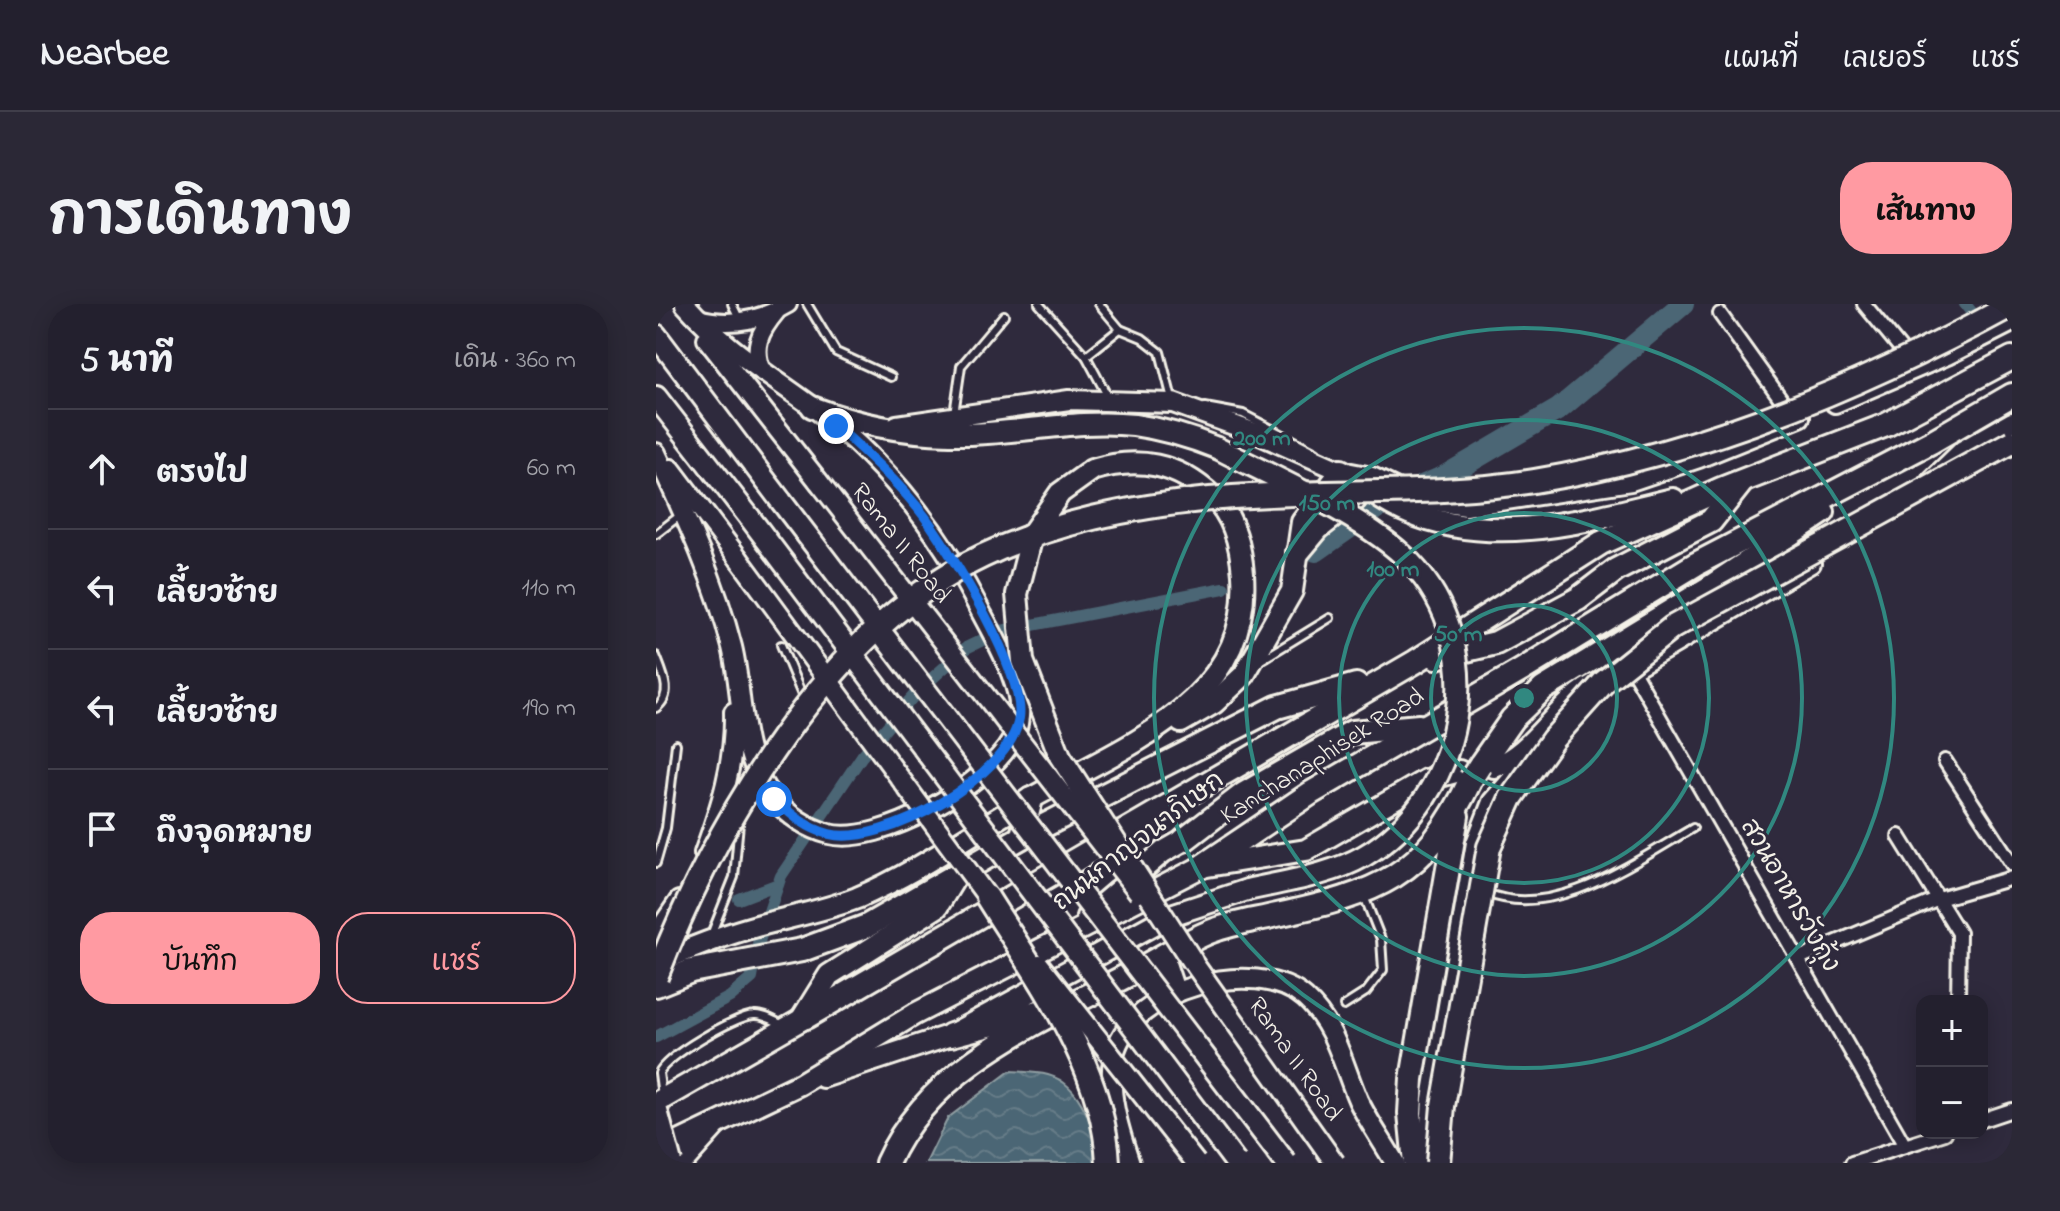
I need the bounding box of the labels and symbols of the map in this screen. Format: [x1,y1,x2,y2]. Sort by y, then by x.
route end [818,408,854,444]
text: 200 m [1232,422,1291,457]
street label: Rama II Road [841,475,960,613]
text: 150 m [1299,487,1356,522]
text: 100 m [1367,553,1420,588]
text: 50 m [1434,618,1483,653]
street label: Kanchanaphisek Road [1214,679,1433,835]
centre of rings [1510,684,1538,712]
street label: ถนนกาญจนาภิเษก [1045,763,1233,921]
route start [756,781,792,817]
street label: สวนอาหารวังกุ้ง [1729,812,1849,980]
street label: Rama II Road [1237,990,1351,1130]

